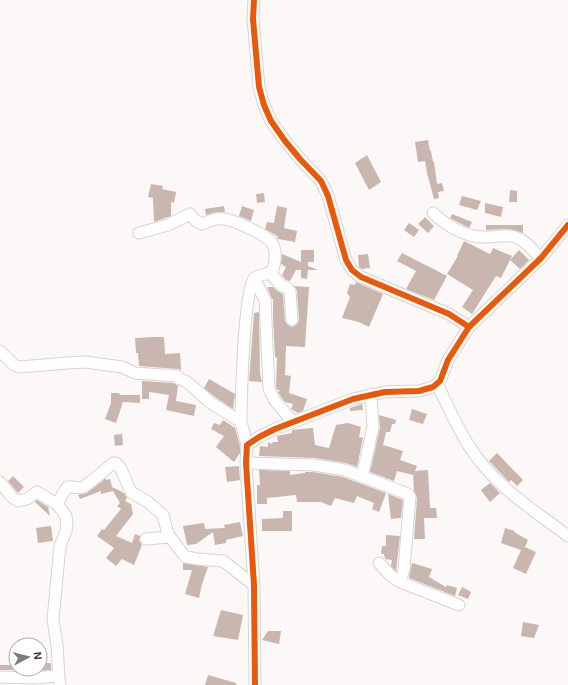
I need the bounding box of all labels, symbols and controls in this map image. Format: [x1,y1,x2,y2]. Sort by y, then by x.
north arrow [8,637,48,677]
text: N [31,651,45,661]

